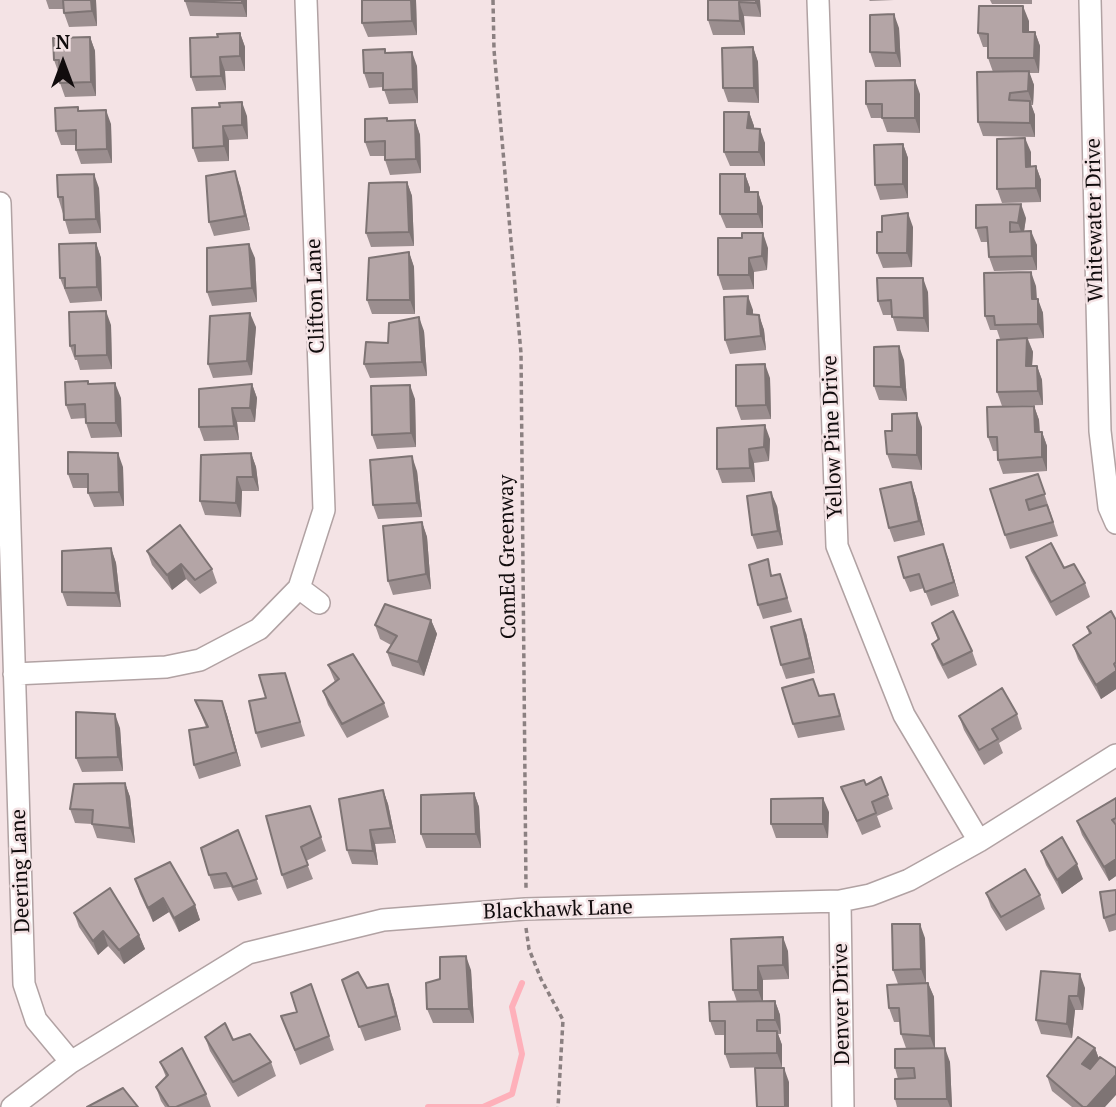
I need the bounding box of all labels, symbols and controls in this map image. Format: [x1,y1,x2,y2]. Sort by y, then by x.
north arrow [28,28,98,98]
text: N [56,29,70,54]
street label: Whitewater Drive [1081,138,1109,302]
street label: Clifton Lane [301,238,331,354]
street label: Yellow Pine Drive [818,355,848,519]
street label: ComEd Greenway [494,475,522,639]
street label: Deering Lane [6,809,36,933]
street label: Blackhawk Lane [483,895,633,925]
street label: Denver Drive [828,943,856,1065]

